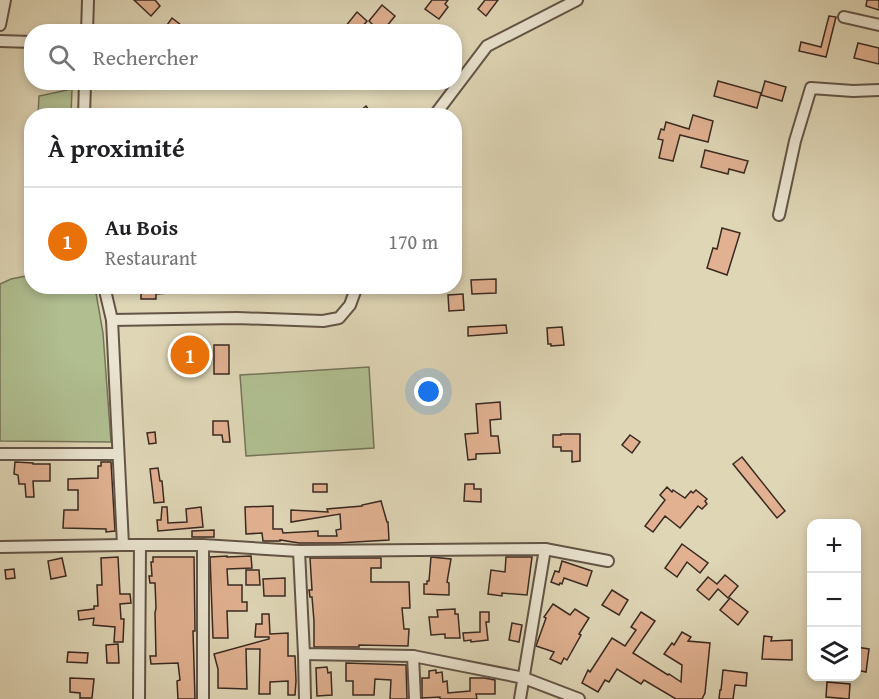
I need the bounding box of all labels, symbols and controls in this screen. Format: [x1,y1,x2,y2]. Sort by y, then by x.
search box [24,24,462,90]
icon: search [45,41,78,74]
text: Rechercher [93,41,198,73]
text: À proximité [48,128,185,167]
text: Au Bois [105,211,178,243]
text: 1 [62,227,73,256]
text: 170 m [388,227,438,256]
text: Restaurant [105,243,197,272]
pin: 1 [170,332,210,378]
your location [414,377,443,406]
map controls [807,519,861,681]
button: + [807,519,861,573]
button: − [807,573,861,627]
button: layers [807,627,861,681]

